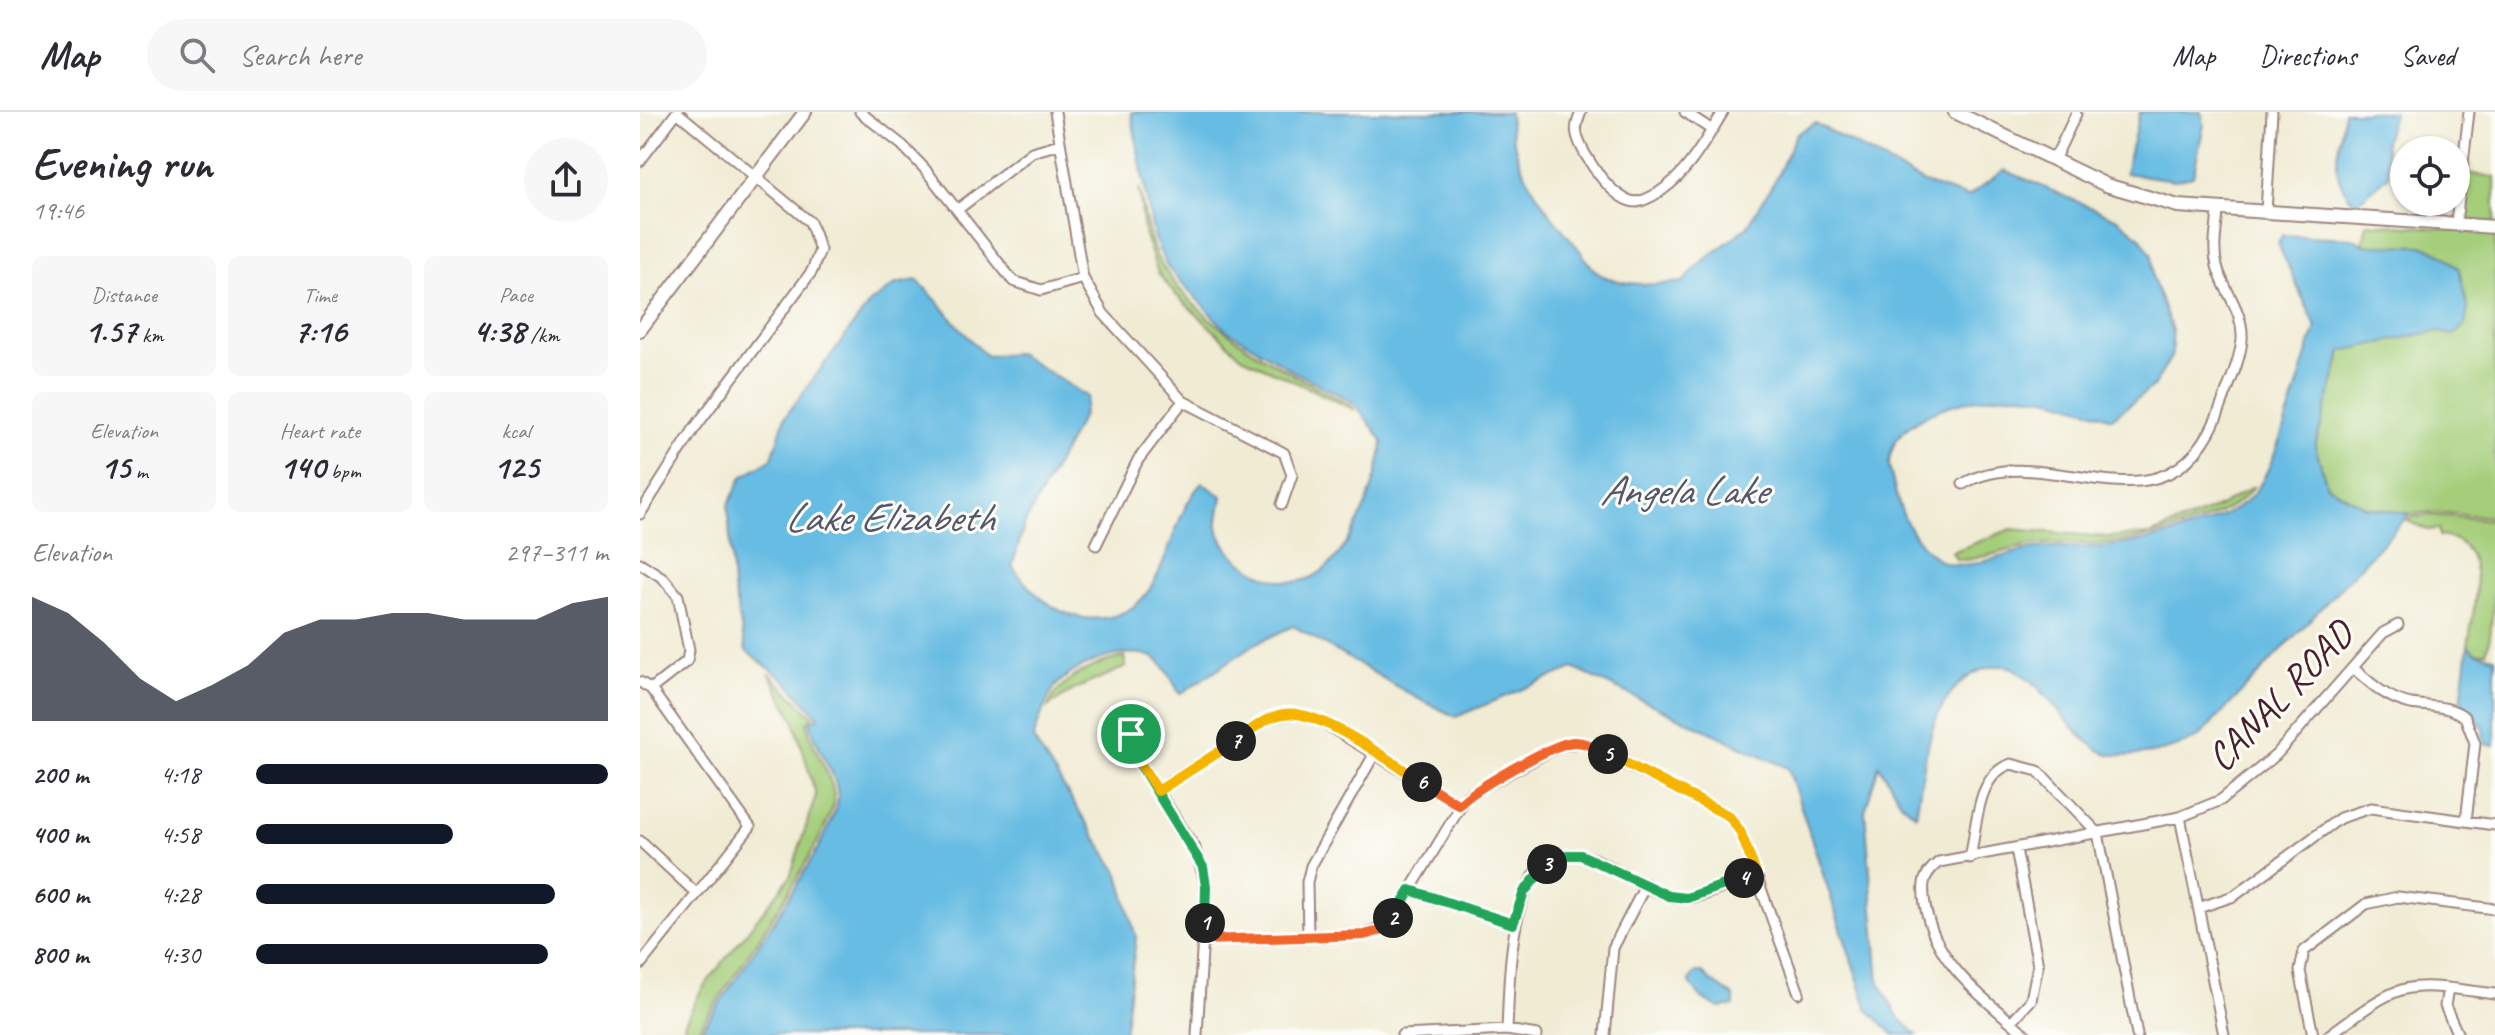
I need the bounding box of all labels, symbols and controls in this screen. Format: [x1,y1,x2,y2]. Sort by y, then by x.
search box [147,19,707,91]
text: Map [40,32,99,79]
icon: search [175,33,219,77]
text: Search here [239,36,361,74]
text: Map [2172,38,2215,73]
text: Directions [2259,38,2357,73]
text: Saved [2401,38,2455,73]
text: Evening run [32,136,212,191]
map controls [2390,136,2470,216]
button: locate [2390,136,2470,216]
button: share [524,138,608,222]
text: 19:46 [32,194,84,227]
text: Distance [91,281,157,309]
text: Time [303,281,337,309]
text: Pace [499,281,533,309]
text: 1.57 [85,309,137,352]
text: 7:16 [293,309,347,352]
text: 4:38 [473,309,525,352]
text: km [137,321,163,349]
text: /km [525,321,559,349]
text: Elevation [90,417,158,445]
text: Heart rate [280,417,360,445]
text: kcal [501,417,531,445]
text: 15 [100,445,130,488]
text: 140 [279,445,325,488]
text: 125 [493,445,539,488]
text: m [130,457,148,485]
text: bpm [325,457,361,485]
water label: Angela Lake [1600,464,1773,517]
water label: Lake Elizabeth [784,491,996,544]
text: Elevation [32,536,112,569]
text: 297–311 m [505,536,608,569]
street label: CANAL ROAD [2196,608,2366,782]
pin [1097,700,1165,768]
icon: arrive [1109,712,1153,756]
pin: 7 [1216,721,1256,761]
text: 7 [1231,727,1241,755]
pin: 5 [1588,734,1628,774]
text: 5 [1603,740,1613,768]
text: 200 m [32,758,88,791]
text: 4:18 [160,758,200,791]
pin: 6 [1402,762,1442,802]
text: 6 [1417,768,1427,796]
text: 400 m [32,818,88,851]
text: 4:58 [160,818,200,851]
pin: 3 [1527,844,1567,884]
text: 3 [1542,850,1552,878]
pin: 4 [1724,858,1764,898]
text: 4 [1739,864,1749,892]
text: 600 m [32,878,89,911]
text: 4:28 [160,878,200,911]
pin: 2 [1373,898,1413,938]
pin: 1 [1185,903,1225,943]
text: 2 [1388,904,1398,932]
text: 1 [1200,909,1210,937]
text: 800 m [32,938,88,971]
text: 4:30 [160,938,200,971]

